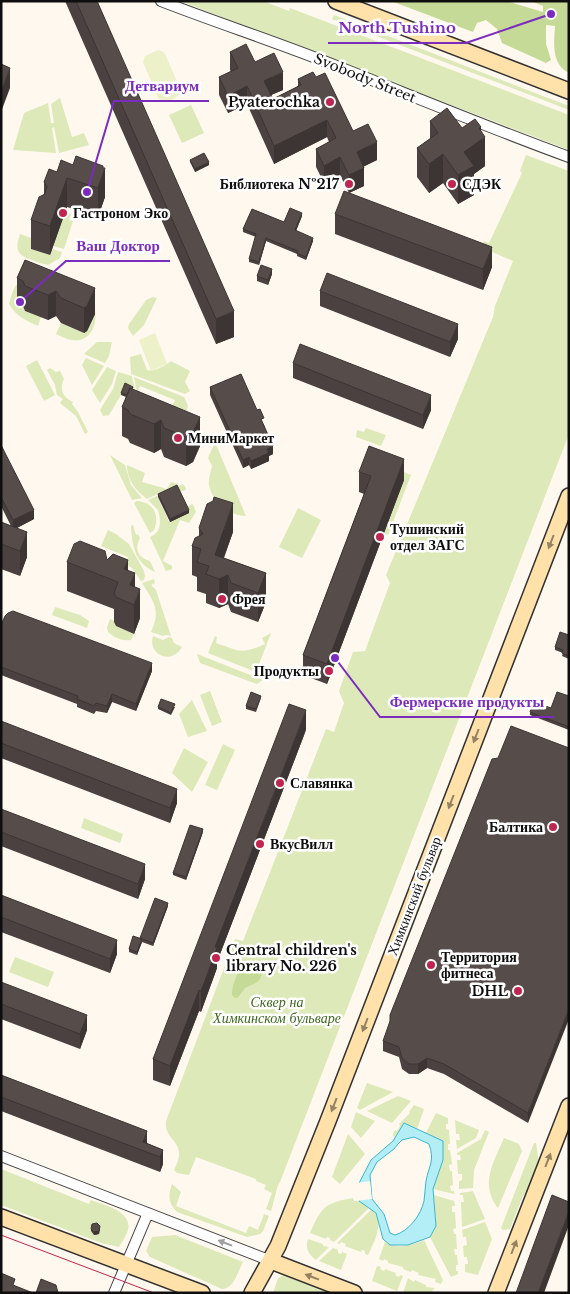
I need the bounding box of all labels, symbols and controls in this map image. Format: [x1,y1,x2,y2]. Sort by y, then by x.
callout: North Tushino [328,13,466,43]
text: North Tushino [338,18,456,37]
street label: Svobody Street [311,49,419,107]
callout: Детвариум [114,71,209,101]
text: Детвариум [125,76,199,95]
place label: Pyaterochka [228,93,320,111]
marker: Pyaterochka [324,96,336,108]
place label: Библиотека №217 [220,175,340,193]
place label: СДЭК [462,175,502,193]
marker: Библиотека №217 [343,178,355,190]
marker: СДЭК [446,178,458,190]
place label: Гастроном Эко [73,204,168,222]
marker: Гастроном Эко [57,207,69,219]
callout: Ваш Доктор [66,231,170,261]
text: Ваш Доктор [76,236,160,255]
place label: МиниМаркет [188,429,274,447]
marker: МиниМаркет [172,432,184,444]
place label: Тушинский отдел ЗАГС [390,520,465,554]
marker: Тушинский отдел ЗАГС [374,531,386,543]
one-way arrow [547,535,555,550]
place label: Фрея [232,590,266,608]
marker: Фрея [216,593,228,605]
place label: Продукты [254,662,319,680]
marker: Продукты [323,665,335,677]
callout: Фермерские продукты [380,687,554,717]
text: Фермерские продукты [390,692,544,711]
one-way arrow [472,729,480,744]
place label: Славянка [290,774,353,792]
marker: Славянка [274,777,286,789]
one-way arrow [447,795,455,810]
place label: Балтика [489,818,543,836]
marker: Балтика [547,821,559,833]
street label: Химкинский бульвар [383,834,445,958]
place label: ВкусВилл [270,835,333,853]
marker: ВкусВилл [254,838,266,850]
place label: Central children's library No. 226 [226,941,357,975]
place label: Территория фитнеса [441,948,517,982]
marker: Central children's library No. 226 [210,952,222,964]
marker: Территория фитнеса [425,959,437,971]
place label: DHL [472,982,508,1000]
marker: DHL [512,985,524,997]
park label: Сквер на Химкинском бульваре [212,993,341,1027]
one-way arrow [361,1018,369,1033]
one-way arrow [330,1098,338,1112]
one-way arrow [545,1152,552,1167]
one-way arrow [218,1239,233,1247]
one-way arrow [510,1239,518,1254]
one-way arrow [304,1273,319,1281]

